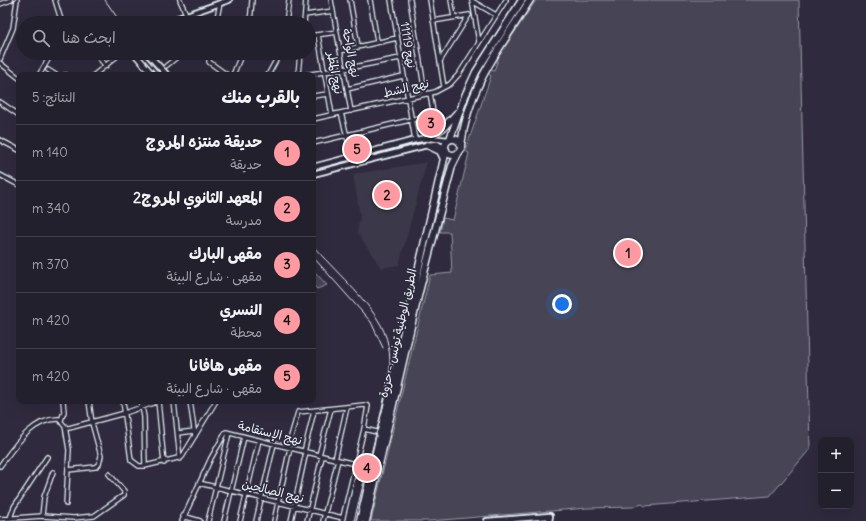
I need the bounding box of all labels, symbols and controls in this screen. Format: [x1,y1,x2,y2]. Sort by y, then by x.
search box [16,16,316,60]
street label: نهج 11119 [395,21,420,69]
icon: search [30,27,52,49]
street label: نهج الواحة [337,27,364,79]
text: ابحث هنا [62,28,116,47]
street label: نهج المطر [322,50,347,95]
street label: نهج الشط [381,75,431,102]
text: بالقرب منك [221,86,300,108]
text: النتائج: 5 [32,89,76,106]
pin: 3 [418,108,444,138]
text: حديقة منتزه المروج [146,132,262,151]
pin: 5 [344,134,370,164]
text: 140 m [32,144,68,161]
text: 1 [284,144,290,161]
text: حديقة [230,156,262,173]
pin: 2 [374,180,400,210]
text: المعهد الثانوي المروج2 [133,188,262,207]
text: 340 m [32,200,70,217]
text: 2 [283,200,291,217]
text: مدرسة [226,212,262,229]
pin: 1 [615,238,641,268]
text: مقهى البارك [189,244,262,263]
text: 370 m [32,256,69,273]
text: 3 [283,256,291,273]
street label: الطريق الوطنية تونس - حزوة [375,267,421,399]
text: مقهى · شارع البيئة [166,268,262,285]
your location [552,294,572,314]
text: النسري [220,300,262,319]
text: 420 m [32,312,70,329]
text: 4 [283,312,291,329]
text: محطة [231,324,262,341]
text: مقهى هافانا [189,356,262,375]
text: 420 m [32,368,70,385]
text: 5 [283,368,291,385]
text: مقهى · شارع البيئة [166,380,262,397]
street label: نهج الإستقامة [236,417,304,450]
map controls [818,437,854,509]
button: + [818,437,854,473]
pin: 4 [354,453,380,483]
button: − [818,473,854,509]
street label: نهج الصالحين [240,476,306,507]

